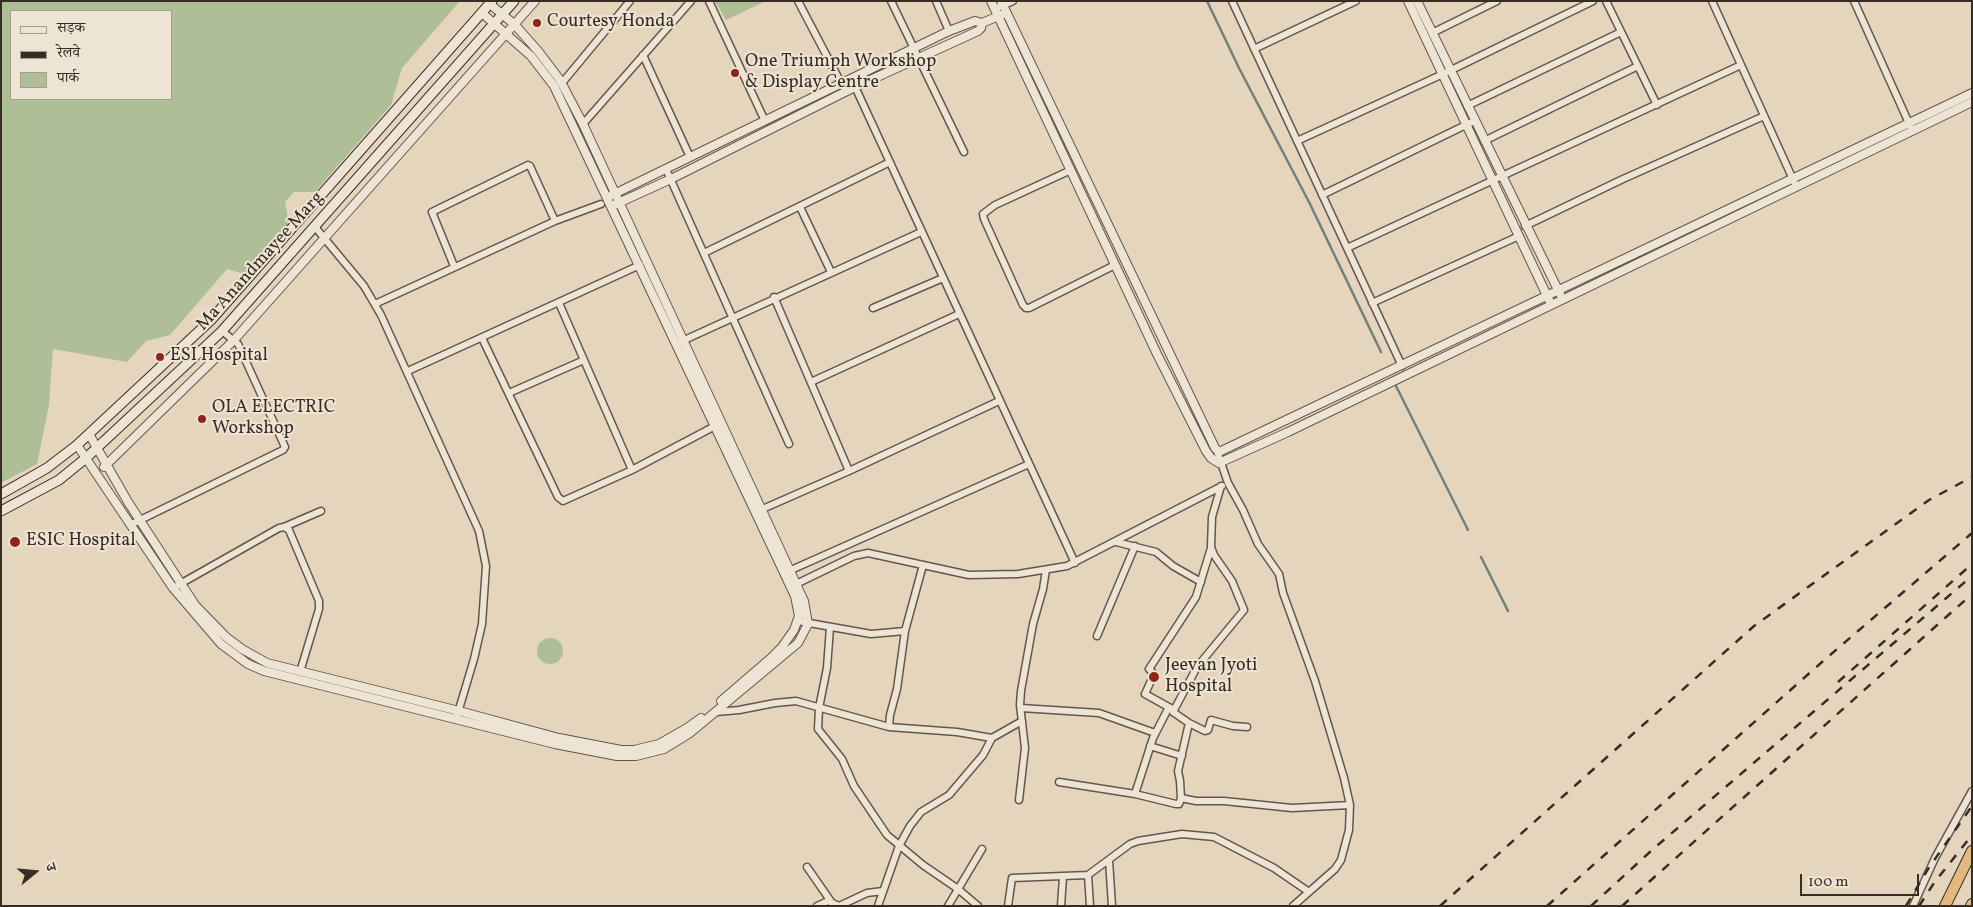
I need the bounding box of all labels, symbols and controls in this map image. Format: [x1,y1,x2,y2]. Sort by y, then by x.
legend [10,10,172,100]
place label: Courtesy Honda [547,12,674,34]
marker: Courtesy Honda [531,17,543,29]
text: सड़क [57,18,85,39]
text: रेलवे [57,43,80,64]
place label: One Triumph Workshop & Display Centre [745,52,936,94]
marker: One Triumph Workshop & Display Centre [729,67,741,79]
text: पार्क [57,68,79,89]
street label: Ma Anandmayee Marg [193,188,329,336]
place label: ESI Hospital [170,346,268,368]
marker: ESI Hospital [154,351,166,363]
place label: OLA ELECTRIC Workshop [212,398,335,440]
marker: OLA ELECTRIC Workshop [196,413,208,425]
place label: ESIC Hospital [26,531,136,553]
marker: ESIC Hospital [8,535,22,549]
place label: Jeevan Jyoti Hospital [1165,656,1257,699]
marker: Jeevan Jyoti Hospital [1147,670,1161,684]
north arrow [10,847,60,897]
text: उ [40,861,60,874]
scale bar [1803,864,1922,896]
text: 100 m [1808,872,1848,893]

